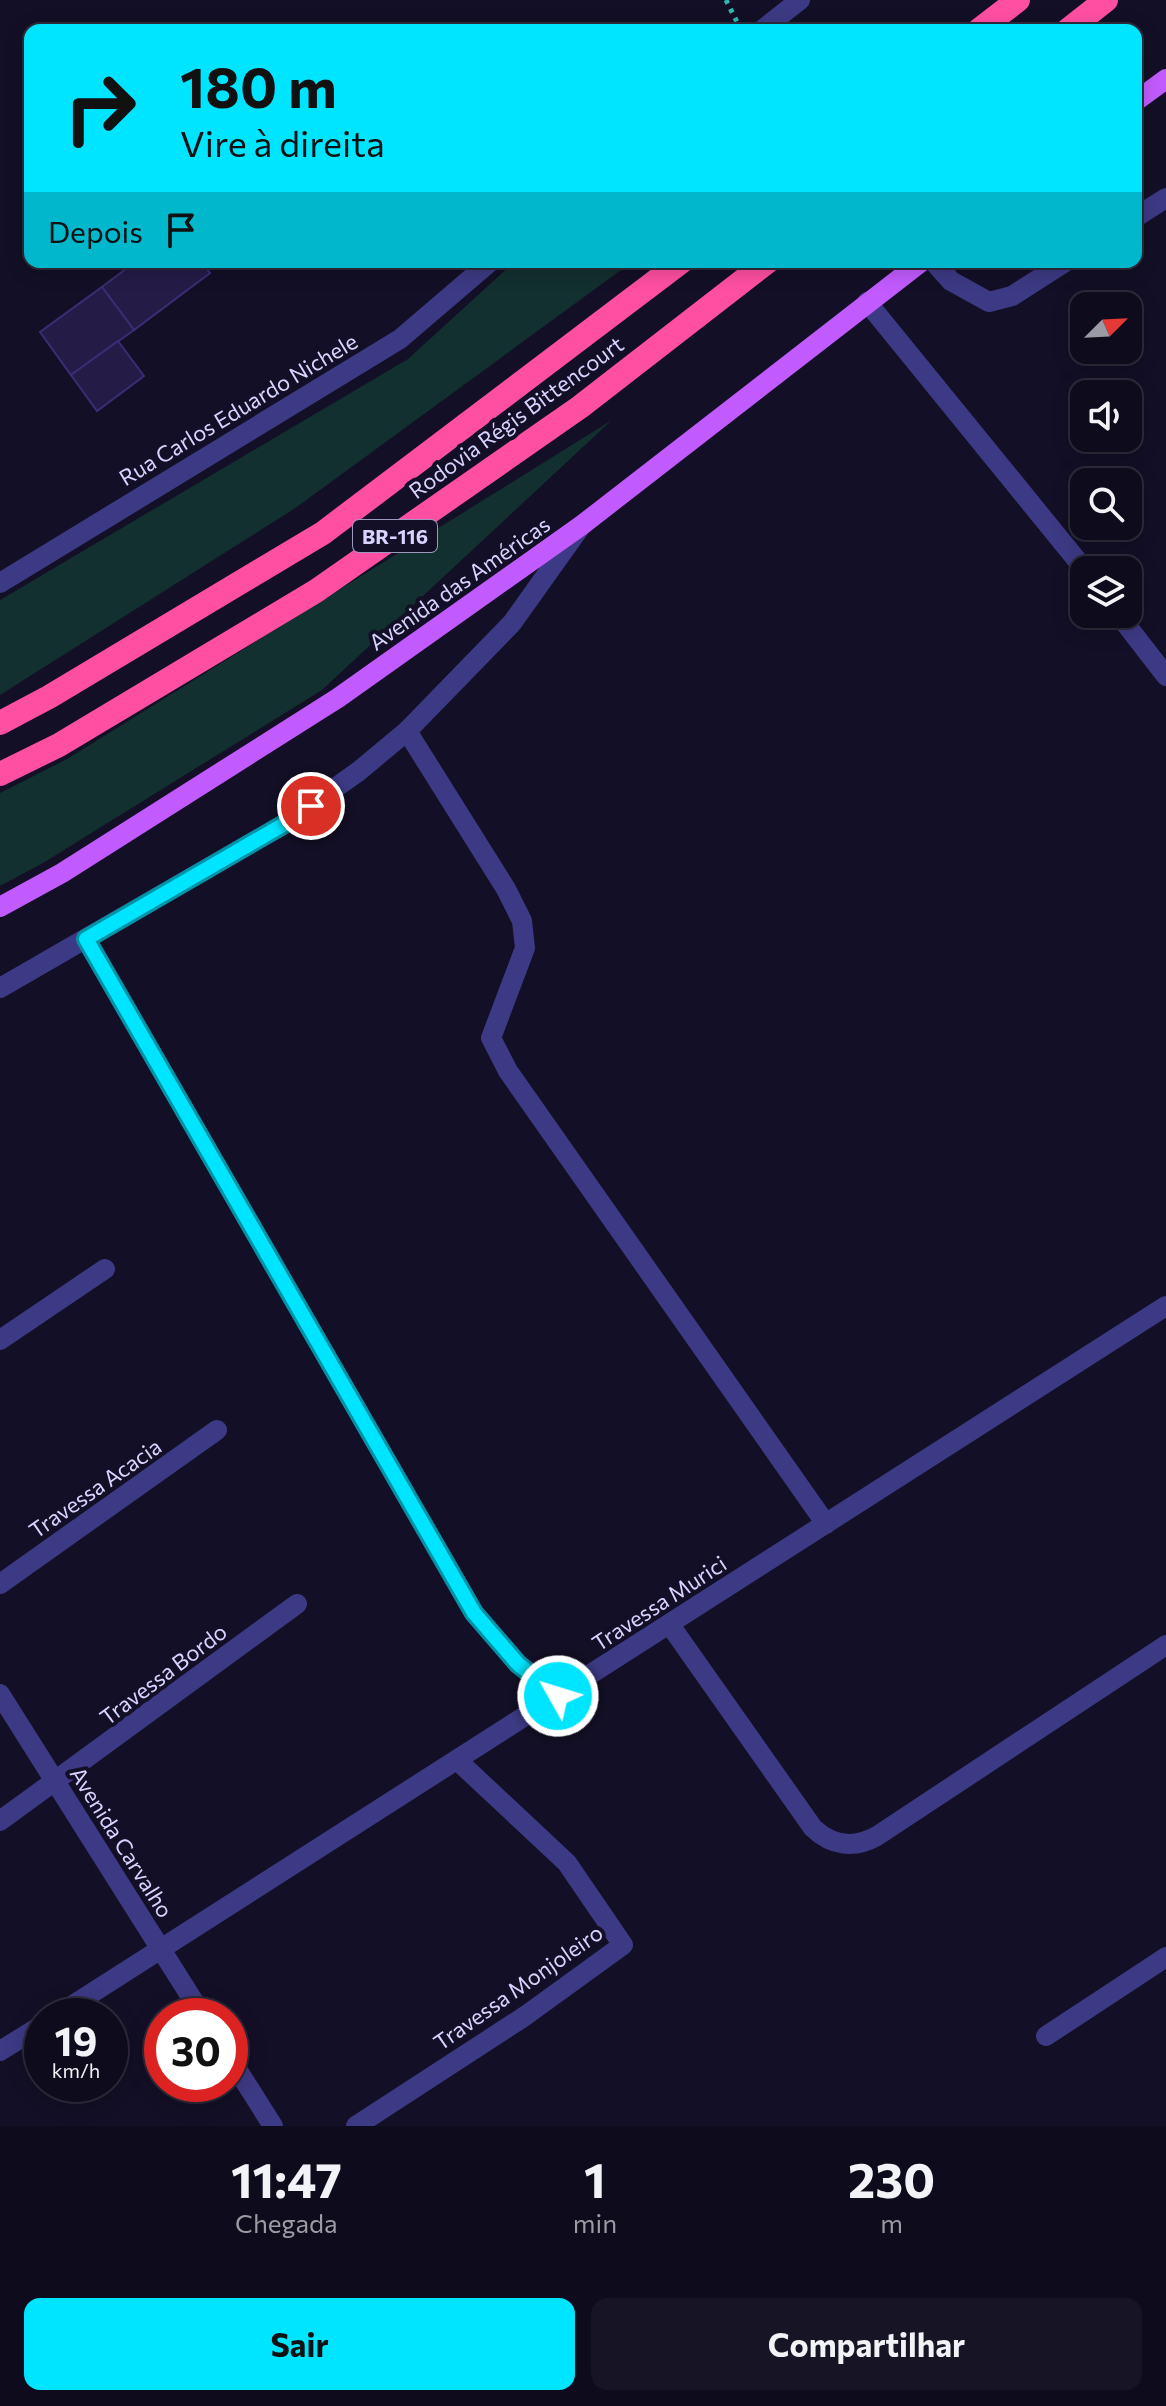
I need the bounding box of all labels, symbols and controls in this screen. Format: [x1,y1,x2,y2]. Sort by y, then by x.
text: 180 m [180,51,337,120]
icon: right [48,56,152,160]
text: Vire à direita [180,120,385,164]
icon: arrive [159,208,203,252]
text: Depois [48,212,143,249]
north arrow [1070,292,1142,364]
map controls [1070,292,1142,628]
street label: Rua Carlos Eduardo Nichele [114,327,362,491]
street label: Rodovia Régis Bittencourt [403,330,629,504]
button: sound [1070,380,1142,452]
button: search [1070,468,1142,540]
street label: Avenida das Américas [363,510,555,656]
road number: BR-116 [353,520,437,552]
button: layers [1070,556,1142,628]
pin [277,772,345,840]
icon: arrive [289,784,333,828]
street label: Travessa Acacia [24,1432,166,1544]
street label: Travessa Murici [587,1550,731,1656]
street label: Travessa Bordo [94,1618,232,1730]
position arrow [516,1654,600,1738]
street label: Avenida Carvalho [65,1762,179,1922]
street label: Travessa Monjoleiro [428,1919,608,2055]
speed limit sign: 30 [144,1998,248,2102]
text: 19 [55,2015,97,2064]
text: km/h [52,2058,100,2082]
text: 11:47 [231,2149,342,2208]
text: 1 [584,2149,606,2208]
text: 230 [848,2149,935,2208]
text: Chegada [235,2207,338,2238]
text: min [573,2207,617,2238]
text: m [880,2207,903,2238]
button: Sair [24,2298,575,2390]
button: Compartilhar [591,2298,1142,2390]

